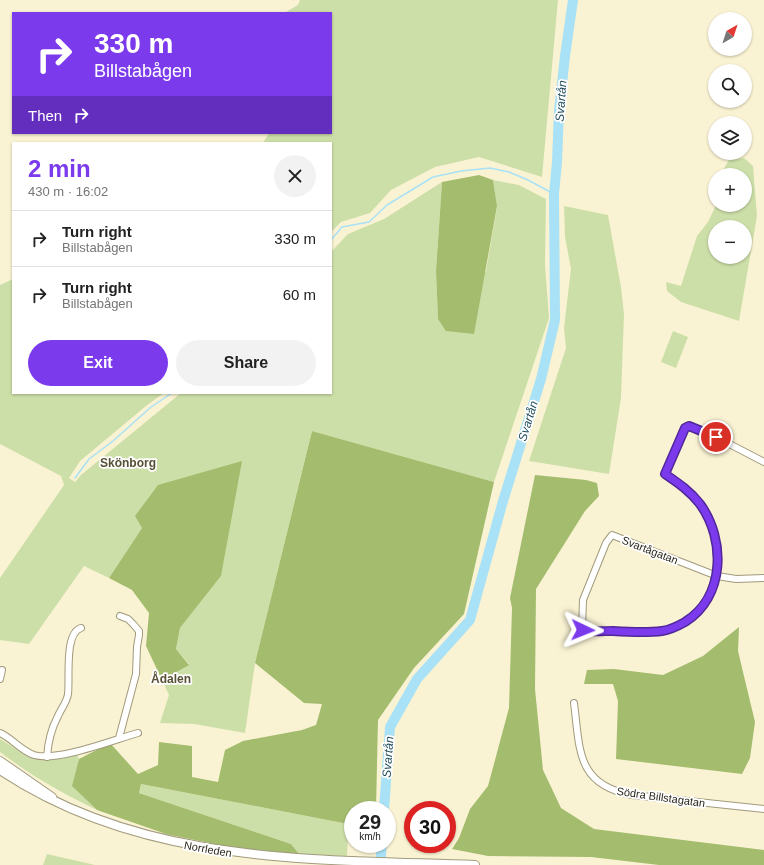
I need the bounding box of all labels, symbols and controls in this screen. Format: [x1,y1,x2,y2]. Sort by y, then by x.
north arrow [708,12,752,56]
map controls [708,12,752,264]
icon: right [28,28,80,80]
text: 330 m [94,28,173,59]
text: Billstabågen [94,61,192,81]
button: search [708,64,752,108]
water label: Svartån [553,80,569,122]
icon: right [70,104,92,126]
text: Then [28,107,62,124]
button: layers [708,116,752,160]
text: 2 min [28,155,91,182]
button: close [274,155,316,197]
button: + [708,168,752,212]
text: 430 m · 16:02 [28,184,108,199]
button: − [708,220,752,264]
text: Turn right [62,223,132,240]
icon: right [28,228,50,250]
text: 330 m [274,230,316,247]
text: Billstabågen [62,240,133,255]
text: Turn right [62,279,132,296]
icon: right [28,284,50,306]
text: 60 m [283,286,316,303]
text: Billstabågen [62,296,133,311]
button: Exit [28,340,168,386]
button: Share [176,340,316,386]
water label: Svartån [515,399,541,443]
pin [699,420,733,454]
icon: arrive [705,426,727,448]
district label: Skönborg [100,456,156,470]
street label: Svartågatan [620,534,680,566]
position arrow [562,609,604,651]
district label: Ådalen [151,671,191,686]
water label: Svartån [380,736,396,778]
street label: Södra Billstagatan [616,785,706,809]
speed limit sign: 30 [404,801,456,853]
text: 29 [359,811,381,833]
text: km/h [359,831,381,842]
street label: Norrleden [183,839,233,859]

